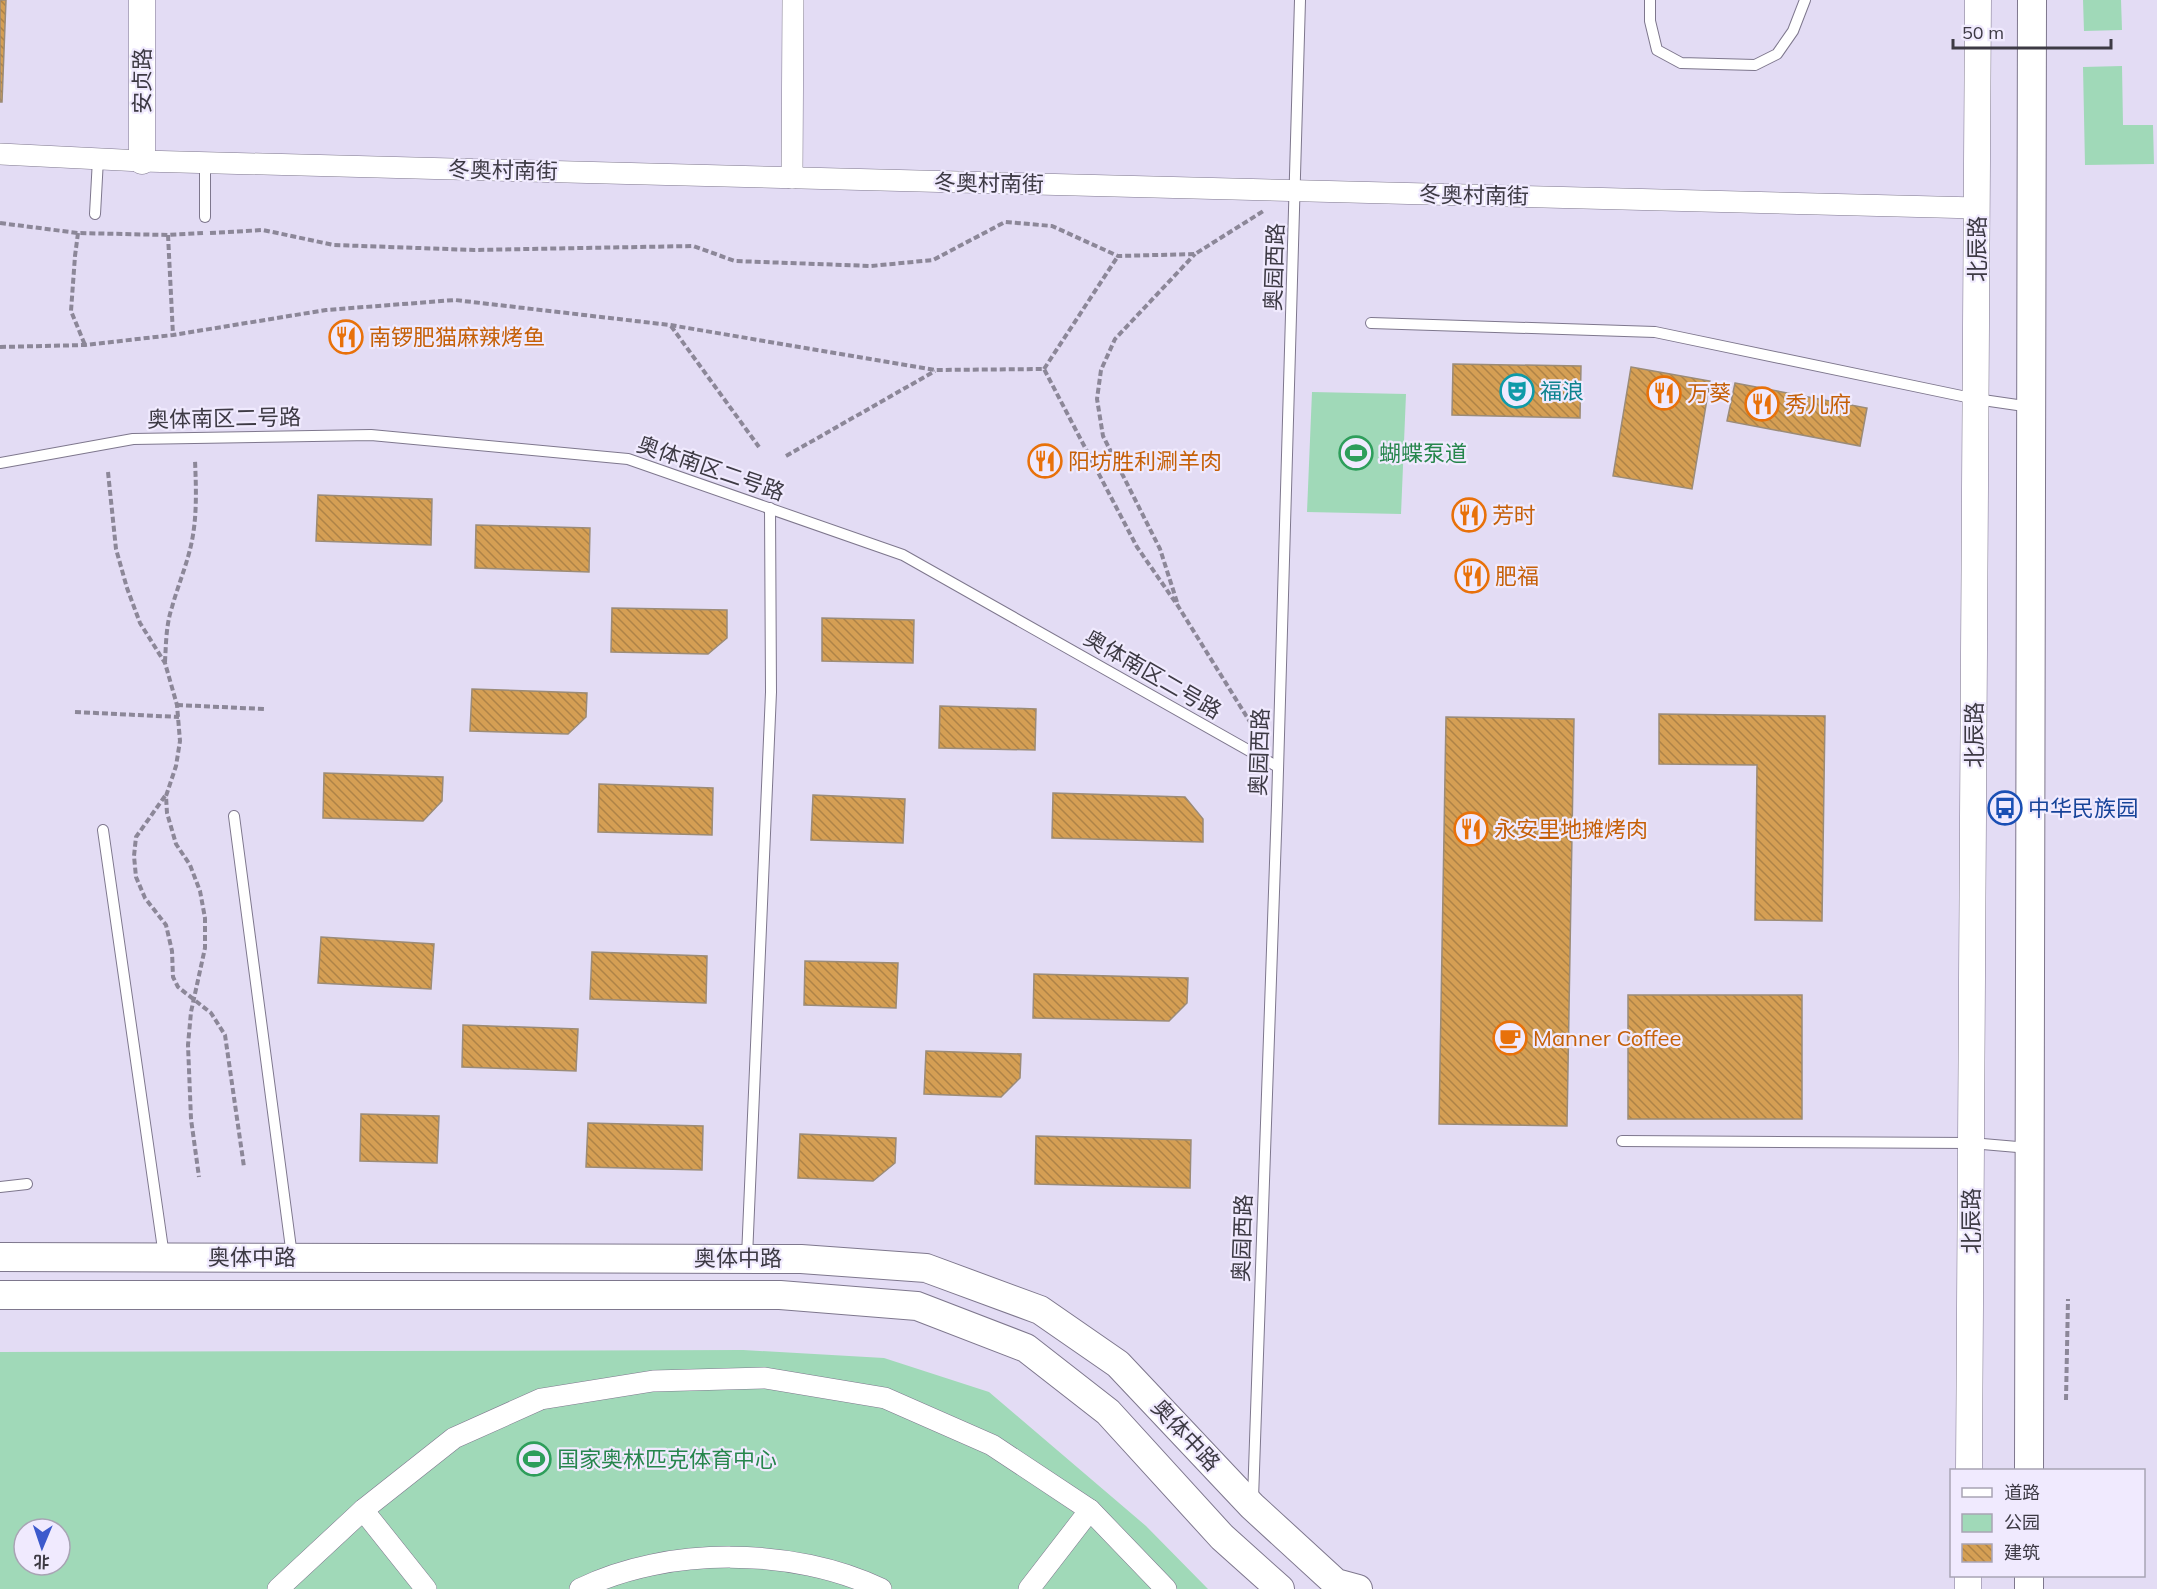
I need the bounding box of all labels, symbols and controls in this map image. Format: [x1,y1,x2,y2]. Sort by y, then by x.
scale bar [1953,12,2110,50]
text: 50 m [1962,21,2004,44]
street label: 安贞路 [128,48,156,114]
street label: 冬奥村南街 [448,155,558,185]
street label: 冬奥村南街 [934,168,1044,198]
street label: 冬奥村南街 [1419,180,1529,210]
street label: 北辰路 [1963,216,1991,282]
street label: 奥园西路 [1258,223,1290,311]
restaurant icon: 南锣肥猫麻辣烤鱼 [328,319,364,355]
place label: 南锣肥猫麻辣烤鱼 [369,323,545,351]
theatre icon: 福浪 [1499,373,1535,409]
restaurant icon: 万葵 [1646,375,1682,411]
place label: 福浪 [1540,377,1584,405]
place label: 万葵 [1687,379,1731,407]
restaurant icon: 秀儿府 [1744,386,1780,422]
place label: 秀儿府 [1785,390,1851,418]
street label: 奥体南区二号路 [147,403,301,433]
street label: 奥体南区二号路 [634,430,788,506]
sports icon: 蝴蝶泵道 [1338,435,1374,471]
place label: 蝴蝶泵道 [1379,439,1467,467]
restaurant icon: 阳坊胜利涮羊肉 [1027,443,1063,479]
place label: 阳坊胜利涮羊肉 [1068,447,1222,475]
restaurant icon: 芳时 [1451,497,1487,533]
place label: 芳时 [1492,501,1536,529]
restaurant icon: 肥福 [1454,558,1490,594]
place label: 肥福 [1495,562,1539,590]
street label: 奥体南区二号路 [1079,623,1227,725]
street label: 北辰路 [1960,702,1988,768]
street label: 奥园西路 [1243,708,1275,796]
bus stop icon: 中华民族园 [1987,790,2023,826]
place label: 中华民族园 [2028,794,2138,822]
restaurant icon: 永安里地摊烤肉 [1453,811,1489,847]
place label: 永安里地摊烤肉 [1494,815,1648,843]
cafe icon: Manner Coffee [1492,1020,1528,1056]
place label: Manner Coffee [1533,1024,1681,1052]
street label: 北辰路 [1957,1188,1985,1254]
street label: 奥园西路 [1226,1194,1258,1282]
street label: 奥体中路 [208,1243,296,1271]
street label: 奥体中路 [694,1244,782,1272]
street label: 奥体中路 [1146,1393,1226,1477]
sports icon: 国家奥林匹克体育中心 [516,1441,552,1477]
place label: 国家奥林匹克体育中心 [557,1445,777,1473]
legend [1950,1469,2145,1577]
text: 道路 [2004,1481,2040,1504]
text: 公园 [2004,1511,2040,1534]
north arrow [12,1517,72,1577]
text: 建筑 [2004,1541,2040,1564]
text: 北 [33,1552,50,1572]

